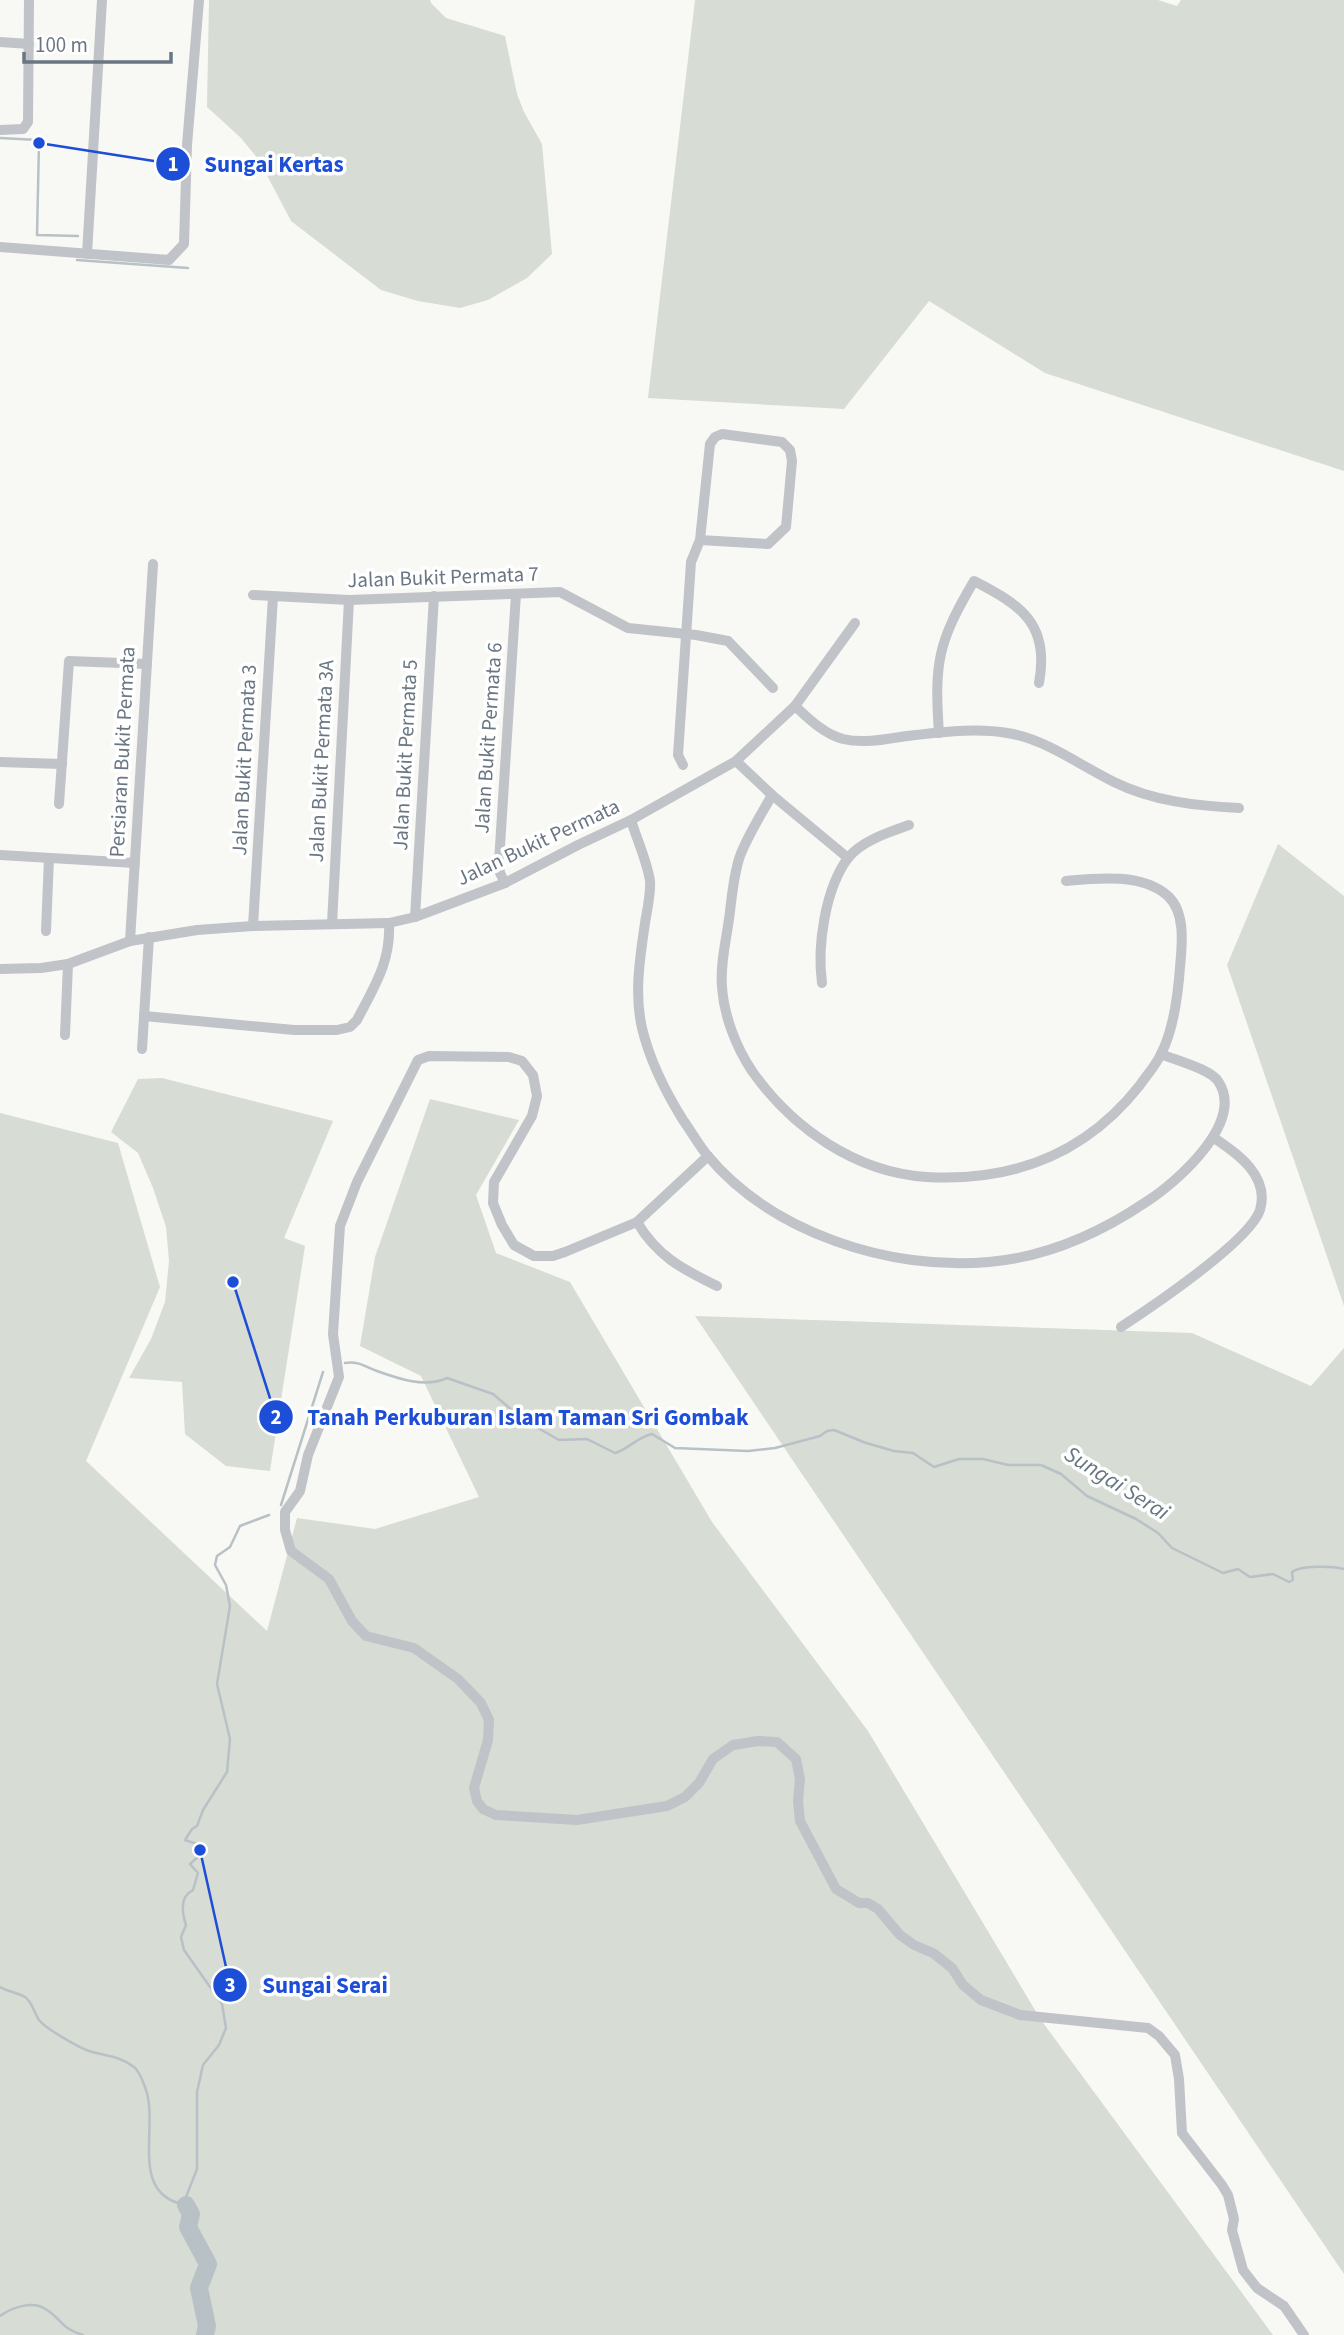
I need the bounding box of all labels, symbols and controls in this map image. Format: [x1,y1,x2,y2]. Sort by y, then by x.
scale bar [24,21,172,65]
text: 100 m [35,30,88,60]
callout: Sungai Kertas [156,142,358,186]
text: Sungai Kertas [204,148,344,181]
text: 1 [167,149,179,179]
street label: Jalan Bukit Permata 7 [347,559,539,595]
street label: Jalan Bukit Permata 6 [466,641,510,835]
street label: Persiaran Bukit Permata [101,646,143,858]
street label: Jalan Bukit Permata 3A [301,658,341,863]
street label: Jalan Bukit Permata 5 [385,659,425,851]
street label: Jalan Bukit Permata 3 [224,664,264,856]
street label: Jalan Bukit Permata [451,791,625,893]
callout: Tanah Perkuburan Islam Taman Sri Gombak [258,1395,763,1439]
text: Tanah Perkuburan Islam Taman Sri Gombak [307,1401,749,1434]
text: 2 [270,1402,282,1432]
water label: Sungai Serai [1058,1438,1176,1529]
callout: Sungai Serai [213,1963,401,2007]
text: Sungai Serai [262,1969,388,2002]
text: 3 [224,1970,236,2000]

